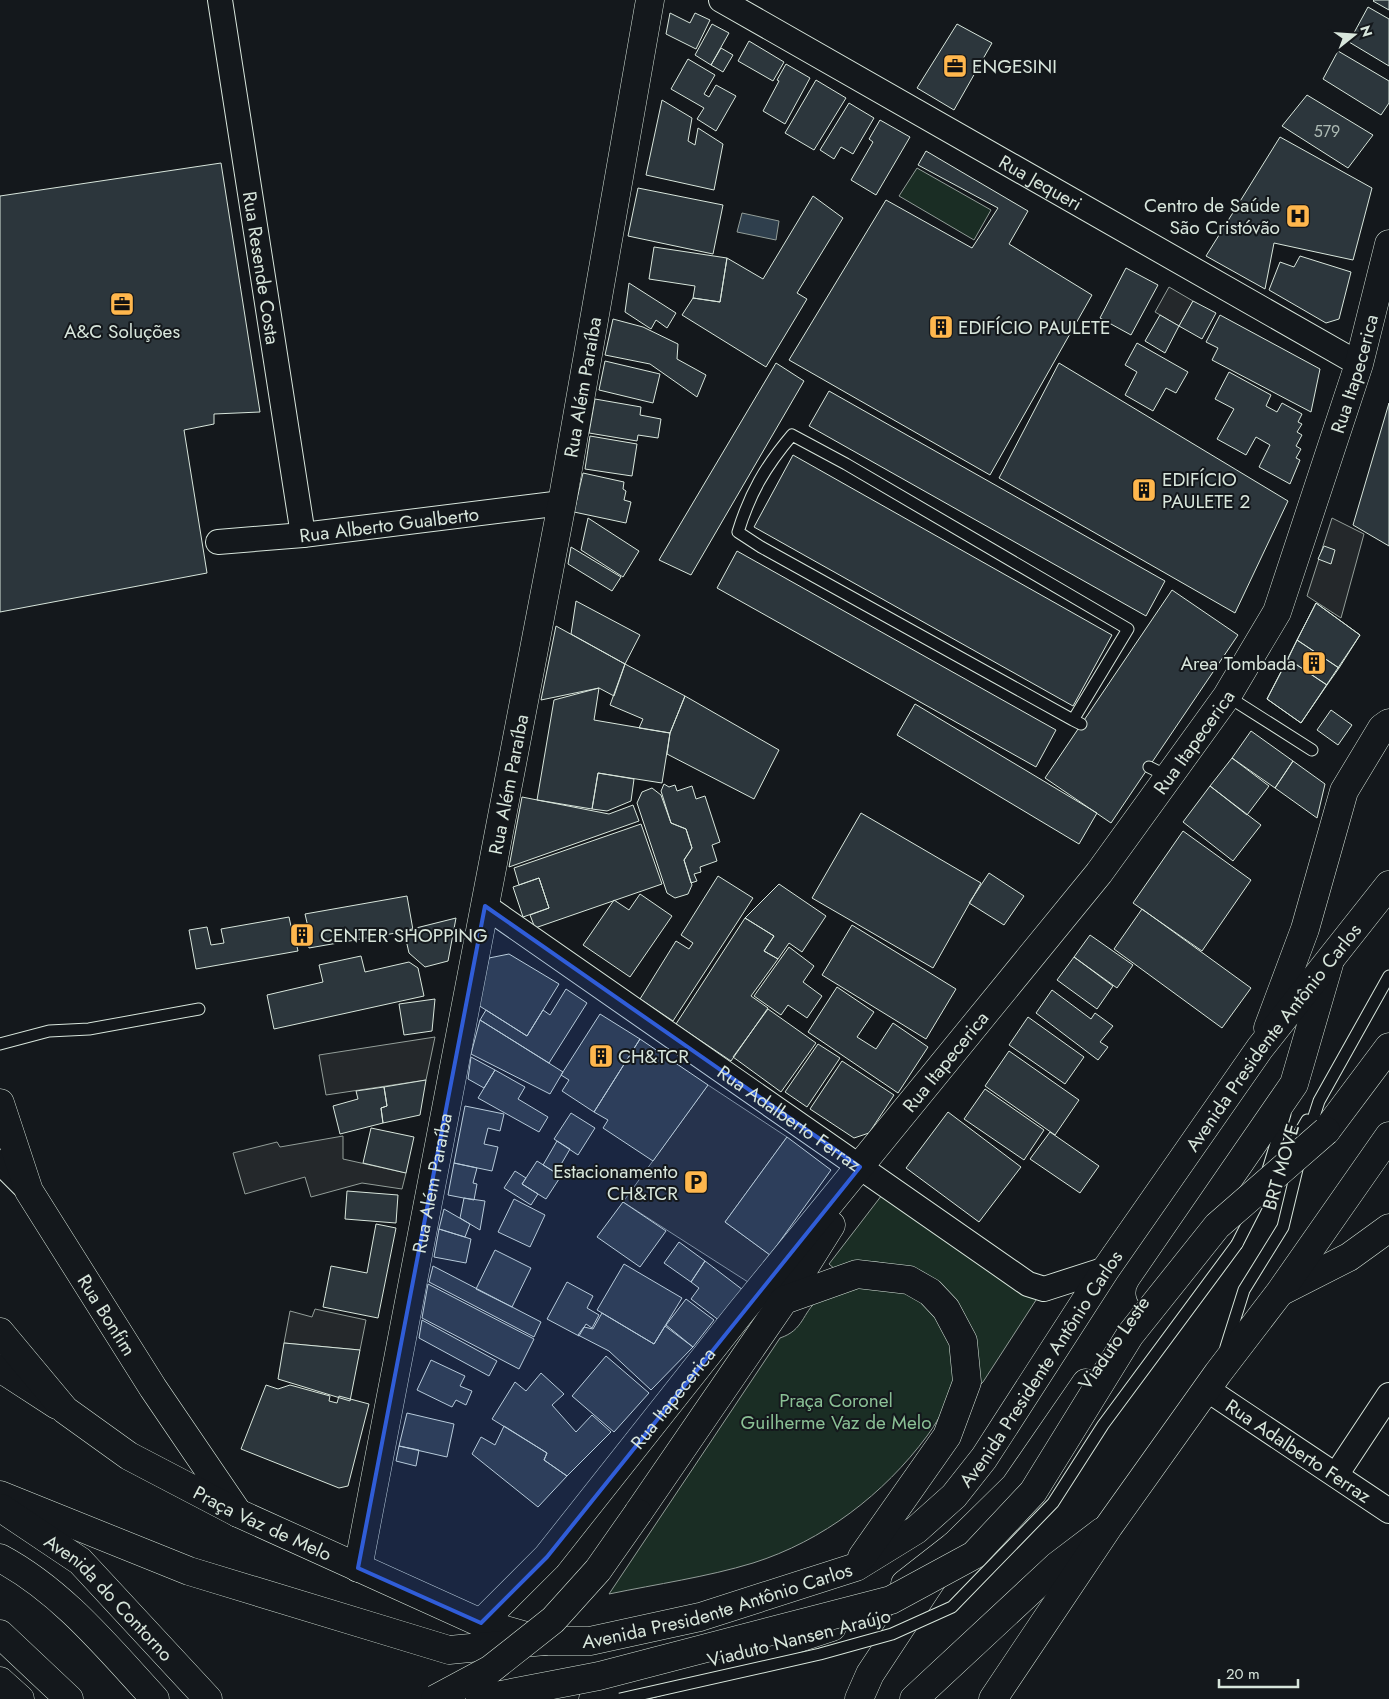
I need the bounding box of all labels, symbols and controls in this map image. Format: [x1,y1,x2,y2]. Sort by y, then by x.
north arrow [1329,10,1379,60]
text: N [1355,23,1378,39]
office icon: ENGESINI [942,53,968,79]
place label: ENGESINI [972,53,1057,80]
house number: 579 [1314,120,1340,143]
street label: Rua Jequeri [994,148,1087,217]
street label: Rua Resende Costa [236,189,287,346]
place label: Centro de Saúde São Cristóvão [1144,192,1280,241]
hospital icon: Centro de Saúde São Cristóvão [1285,203,1311,229]
office icon: A&C Soluções [109,291,135,317]
street label: Rua Itapecerica [1324,311,1384,437]
building icon: EDIFÍCIO PAULETE [928,314,954,340]
place label: EDIFÍCIO PAULETE [958,314,1110,341]
street label: Rua Além Paraíba [557,315,608,460]
place label: A&C Soluções [64,318,180,345]
place label: EDIFÍCIO PAULETE 2 [1162,466,1250,515]
building icon: EDIFÍCIO PAULETE 2 [1131,477,1157,503]
street label: Rua Alberto Gualberto [298,500,480,549]
place label: Area Tombada [1181,650,1296,677]
building icon: Area Tombada [1301,650,1327,676]
street label: Rua Itapecerica [1147,685,1241,800]
street label: Rua Além Paraíba [481,712,535,857]
street label: Avenida Presidente Antônio Carlos [1179,917,1368,1157]
building icon: CENTER SHOPPING [289,922,315,948]
place label: CENTER SHOPPING [320,922,488,949]
street label: Rua Itapecerica [896,1005,995,1118]
building icon: CH&TCR [588,1043,614,1069]
place label: CH&TCR [618,1043,689,1070]
street label: Rua Adalberto Ferraz [712,1058,867,1178]
street label: Rua Além Paraíba [405,1111,458,1255]
street label: BRT MOVE [1256,1121,1306,1213]
place label: Estacionamento CH&TCR [553,1158,678,1207]
parking icon: Estacionamento CH&TCR [683,1169,709,1195]
street label: Avenida Presidente Antônio Carlos [953,1244,1129,1493]
street label: Rua Bonfim [71,1269,143,1361]
street label: Viaduto Leste [1072,1291,1156,1395]
street label: Rua Itapecerica [624,1341,721,1455]
park label: Praça Coronel Guilherme Vaz de Melo [740,1387,932,1436]
street label: Rua Adalberto Ferraz [1221,1392,1377,1509]
street label: Praça Vaz de Melo [189,1479,336,1567]
street label: Avenida do Contorno [39,1527,180,1667]
street label: Avenida Presidente Antônio Carlos [583,1555,856,1655]
street label: Viaduto Nansen Araújo [704,1602,894,1674]
scale bar [1219,1656,1298,1688]
text: 20 m [1226,1663,1260,1685]

